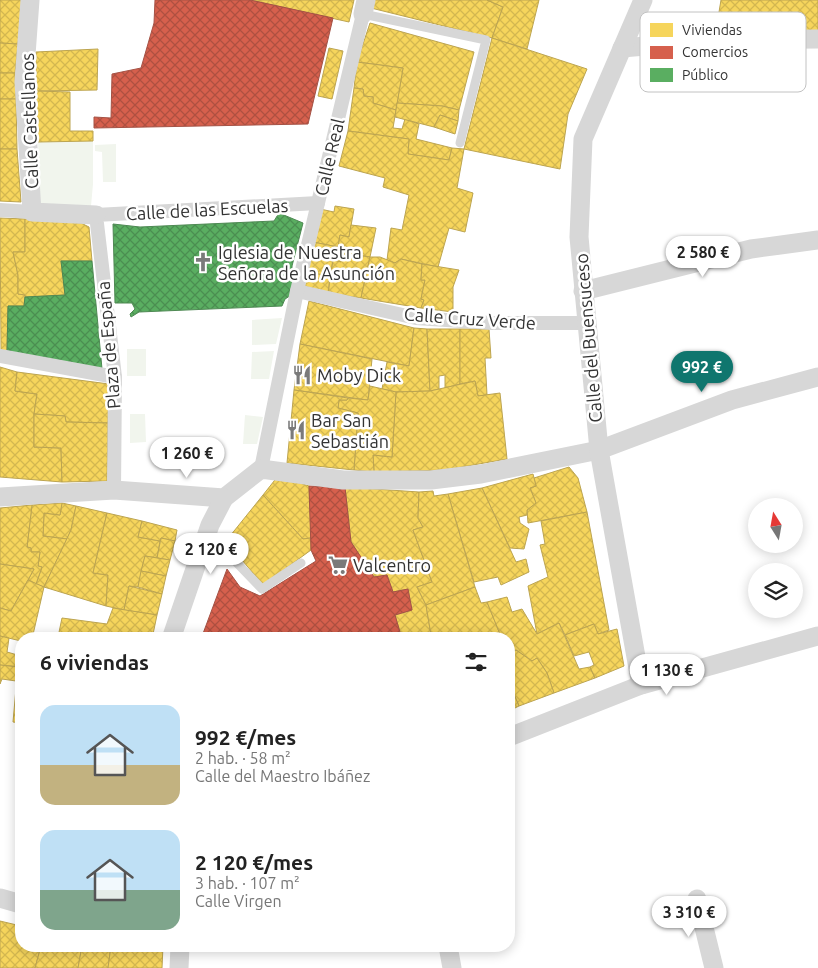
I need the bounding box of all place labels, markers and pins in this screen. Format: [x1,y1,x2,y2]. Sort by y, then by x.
pin: 2 580 € [657,236,749,278]
place label: Iglesia de Nuestra Señora de la Asunción [218,242,395,283]
church icon: Iglesia de Nuestra Señora de la Asunción [192,251,214,273]
pin: 992 € [667,350,737,393]
restaurant icon: Moby Dick [291,364,313,386]
place label: Moby Dick [317,365,401,385]
place label: Bar San Sebastián [311,410,389,451]
restaurant icon: Bar San Sebastián [285,419,307,441]
pin: 1 260 € [141,436,233,479]
pin: 2 120 € [165,532,257,575]
supermarket icon: Valcentro [327,554,349,576]
place label: Valcentro [353,555,431,575]
pin: 1 130 € [621,654,713,696]
pin: 3 310 € [643,896,735,938]

